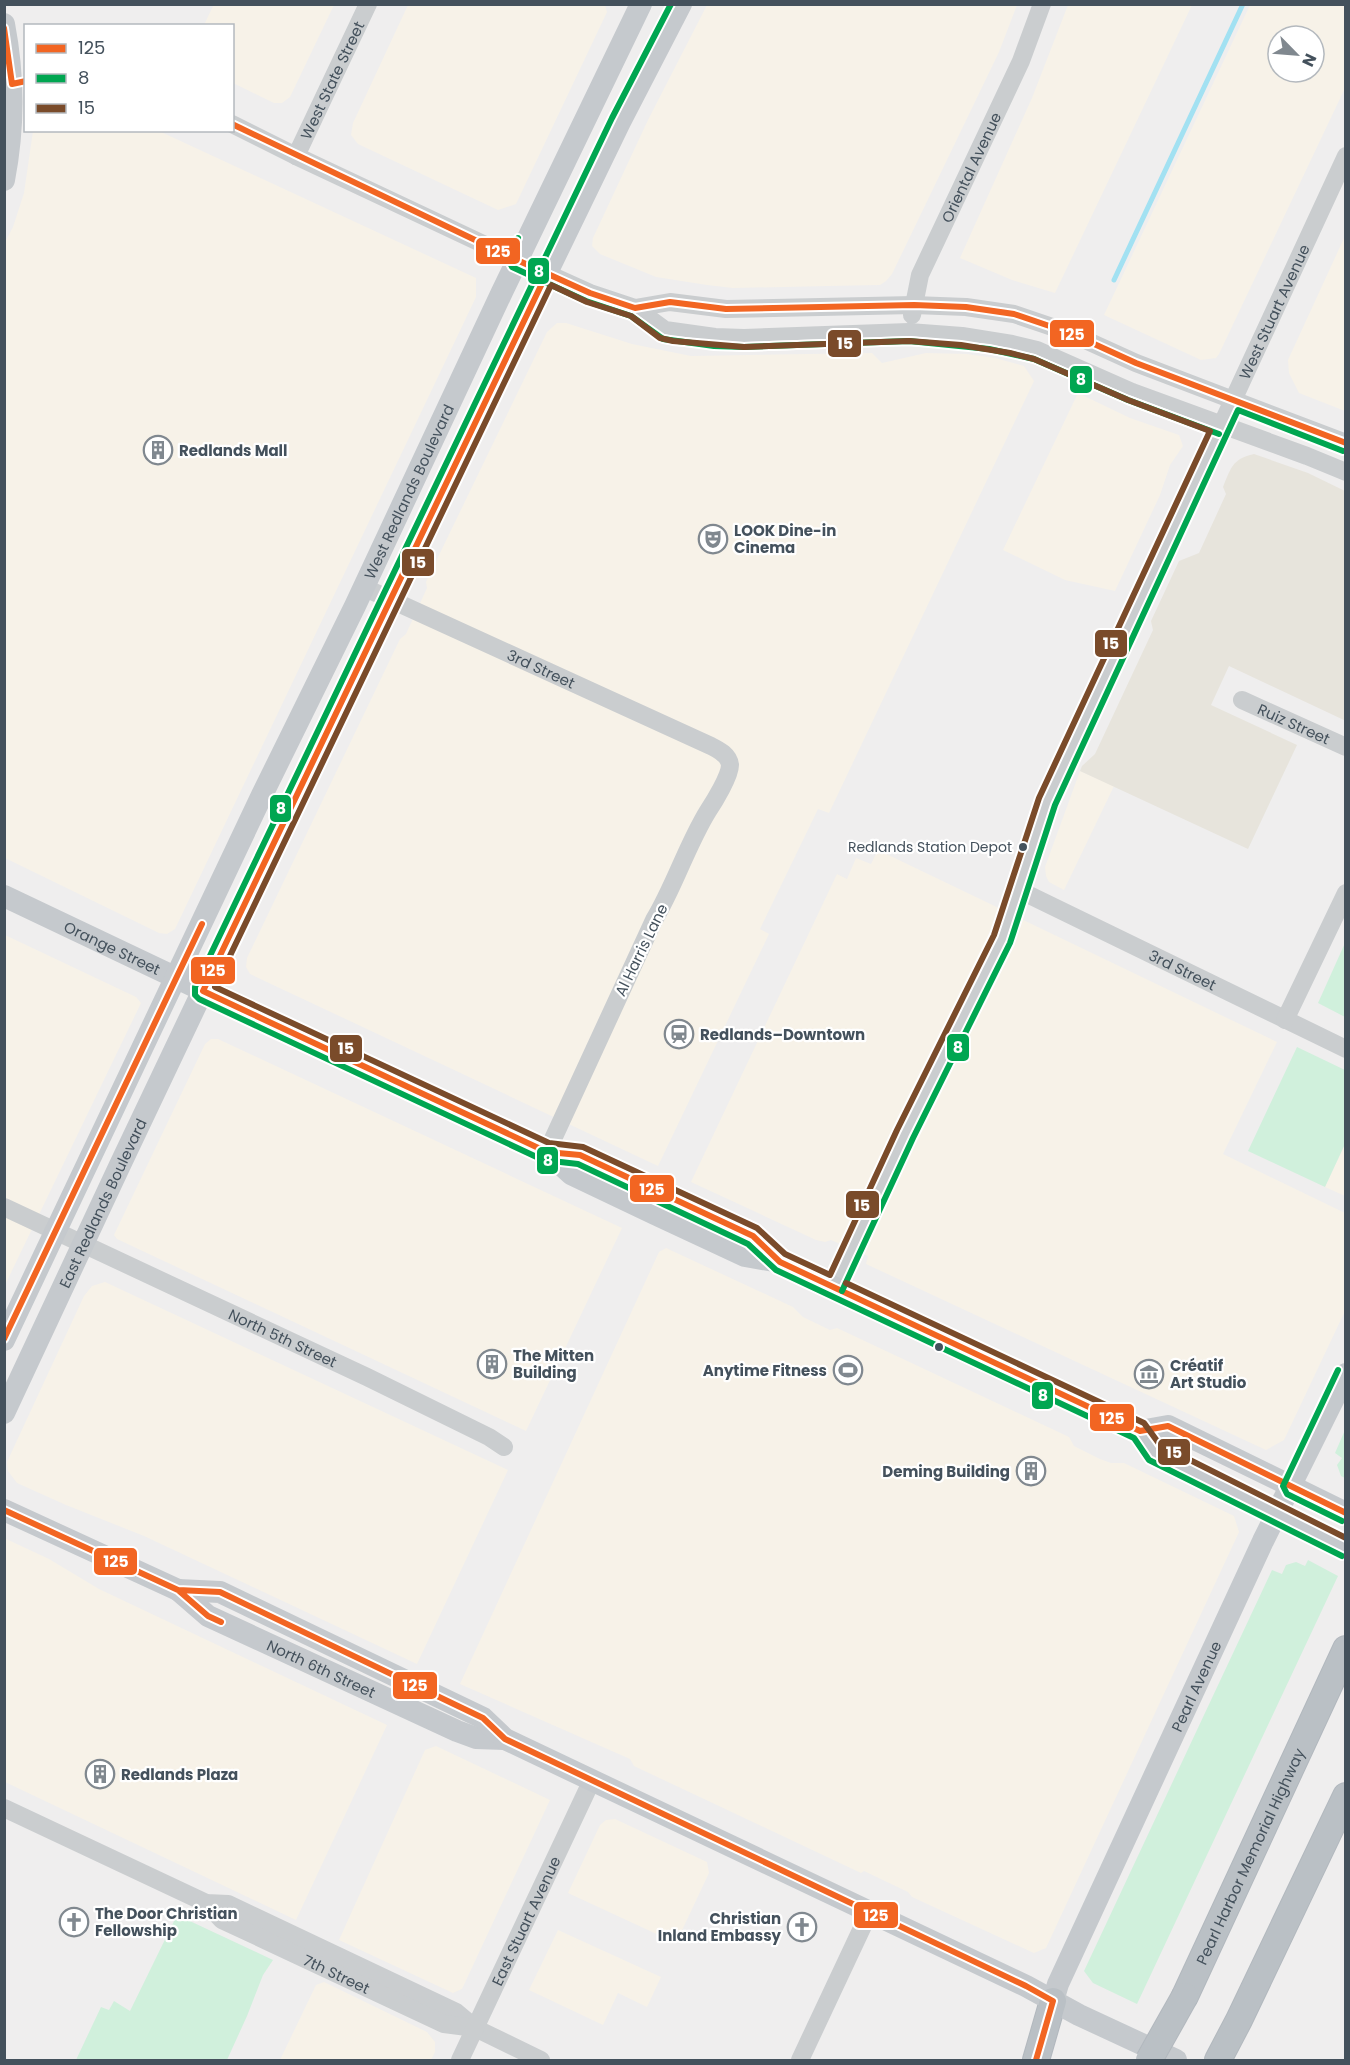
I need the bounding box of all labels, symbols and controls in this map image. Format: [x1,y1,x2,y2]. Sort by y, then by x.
street label: West State Street [295,18,369,143]
legend [24,24,234,132]
north arrow [1266,24,1326,84]
text: 125 [78,35,105,60]
text: N [1296,50,1322,70]
text: 8 [78,65,89,90]
text: 15 [78,95,95,120]
street label: Oriental Avenue [936,109,1006,226]
line badge: 125 [475,237,521,265]
text: 125 [485,240,511,263]
street label: West Stuart Avenue [1234,241,1314,383]
line badge: 8 [527,257,550,285]
text: 8 [534,260,544,283]
line badge: 125 [1049,319,1095,348]
text: 125 [1059,323,1085,346]
line badge: 15 [827,329,862,358]
text: 15 [837,332,853,355]
line badge: 8 [1069,365,1093,394]
text: 8 [1076,368,1086,391]
street label: West Redlands Boulevard [359,401,459,583]
building icon: Redlands Mall [142,434,174,466]
place label: Redlands Mall [179,440,287,461]
place label: LOOK Dine-in Cinema [734,520,836,558]
theatre icon: LOOK Dine-in Cinema [697,523,729,555]
line badge: 15 [401,548,435,577]
text: 15 [410,551,426,574]
line badge: 15 [1094,629,1128,658]
text: 15 [1103,632,1119,655]
street label: 3rd Street [504,644,579,693]
street label: Ruiz Street [1254,698,1333,749]
line badge: 8 [269,794,292,823]
text: 8 [276,797,286,820]
place label: Redlands Station Depot [848,837,1012,857]
marker: Redlands Station Depot [1017,841,1029,853]
street label: Al Harris Lane [610,900,672,1000]
street label: Orange Street [61,916,164,979]
street label: 3rd Street [1145,944,1220,995]
line badge: 125 [190,956,236,985]
text: 125 [200,959,226,982]
station icon: Redlands–Downtown [663,1018,695,1050]
place label: Redlands–Downtown [700,1024,865,1045]
line badge: 8 [946,1033,970,1062]
line badge: 15 [329,1034,363,1063]
text: 8 [953,1036,963,1059]
text: 15 [338,1037,354,1060]
street label: East Redlands Boulevard [54,1115,151,1291]
line badge: 8 [536,1146,559,1175]
text: 8 [543,1149,553,1172]
line badge: 125 [629,1174,675,1203]
text: 125 [639,1178,665,1201]
line badge: 15 [845,1190,880,1219]
text: 15 [854,1194,870,1217]
street label: North 5th Street [225,1303,341,1372]
unlabelled marker [933,1341,945,1353]
place label: The Mitten Building [513,1345,594,1383]
building icon: The Mitten Building [476,1348,508,1380]
sports icon: Anytime Fitness [832,1354,864,1386]
place label: Créatif Art Studio [1170,1355,1247,1393]
museum icon: Créatif Art Studio [1133,1358,1165,1390]
place label: Anytime Fitness [703,1360,827,1381]
line badge: 8 [1031,1381,1054,1410]
text: 8 [1038,1384,1048,1407]
line badge: 125 [1089,1403,1135,1432]
text: 125 [1099,1407,1125,1430]
line badge: 15 [1157,1438,1191,1466]
text: 15 [1166,1441,1182,1464]
building icon: Deming Building [1015,1455,1047,1487]
place label: Deming Building [882,1461,1010,1482]
line badge: 125 [93,1547,138,1576]
text: 125 [103,1550,129,1573]
street label: North 6th Street [264,1634,379,1702]
street label: Pearl Avenue [1166,1637,1226,1735]
line badge: 125 [392,1671,438,1700]
text: 125 [402,1674,428,1697]
street label: Pearl Harbor Memorial Highway [1191,1744,1309,1968]
building icon: Redlands Plaza [84,1758,116,1790]
place label: Redlands Plaza [121,1764,238,1785]
street label: East Stuart Avenue [486,1853,565,1989]
line badge: 125 [853,1901,899,1929]
place label: The Door Christian Fellowship [95,1903,238,1941]
text: 125 [863,1904,889,1927]
church icon: The Door Christian Fellowship [58,1906,90,1938]
place label: Christian Inland Embassy [658,1908,782,1946]
church icon: Christian Inland Embassy [786,1911,818,1943]
street label: 7th Street [300,1949,373,1998]

